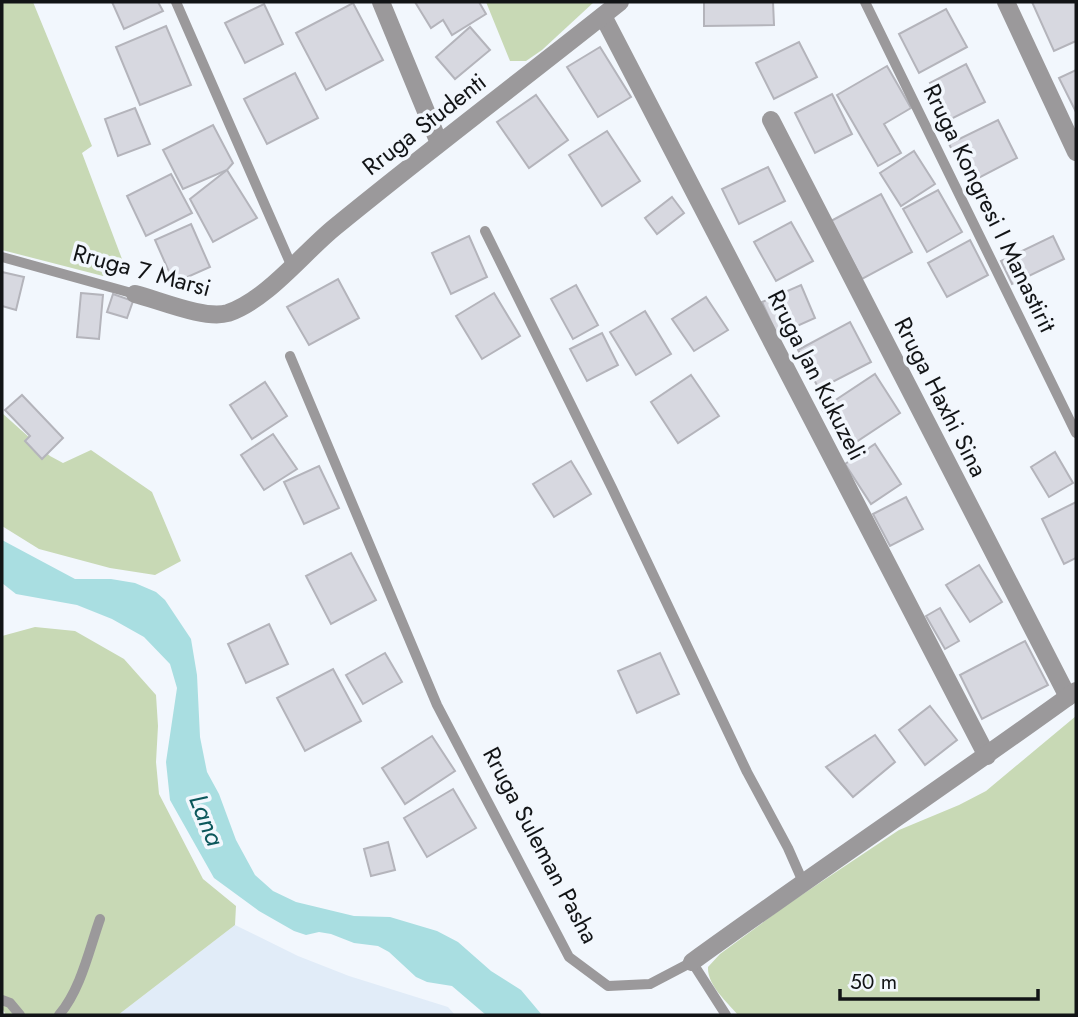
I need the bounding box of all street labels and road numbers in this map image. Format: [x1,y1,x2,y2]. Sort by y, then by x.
street label: Rruga Studenti [355,64,493,184]
street label: Rruga Kongresi I Manastirit [915,78,1066,338]
street label: Rruga 7 Marsi [69,235,215,305]
street label: Rruga Jan Kukuzeli [759,284,875,466]
street label: Rruga Haxhi Sina [886,311,996,483]
street label: Rruga Suleman Pasha [474,740,608,950]

